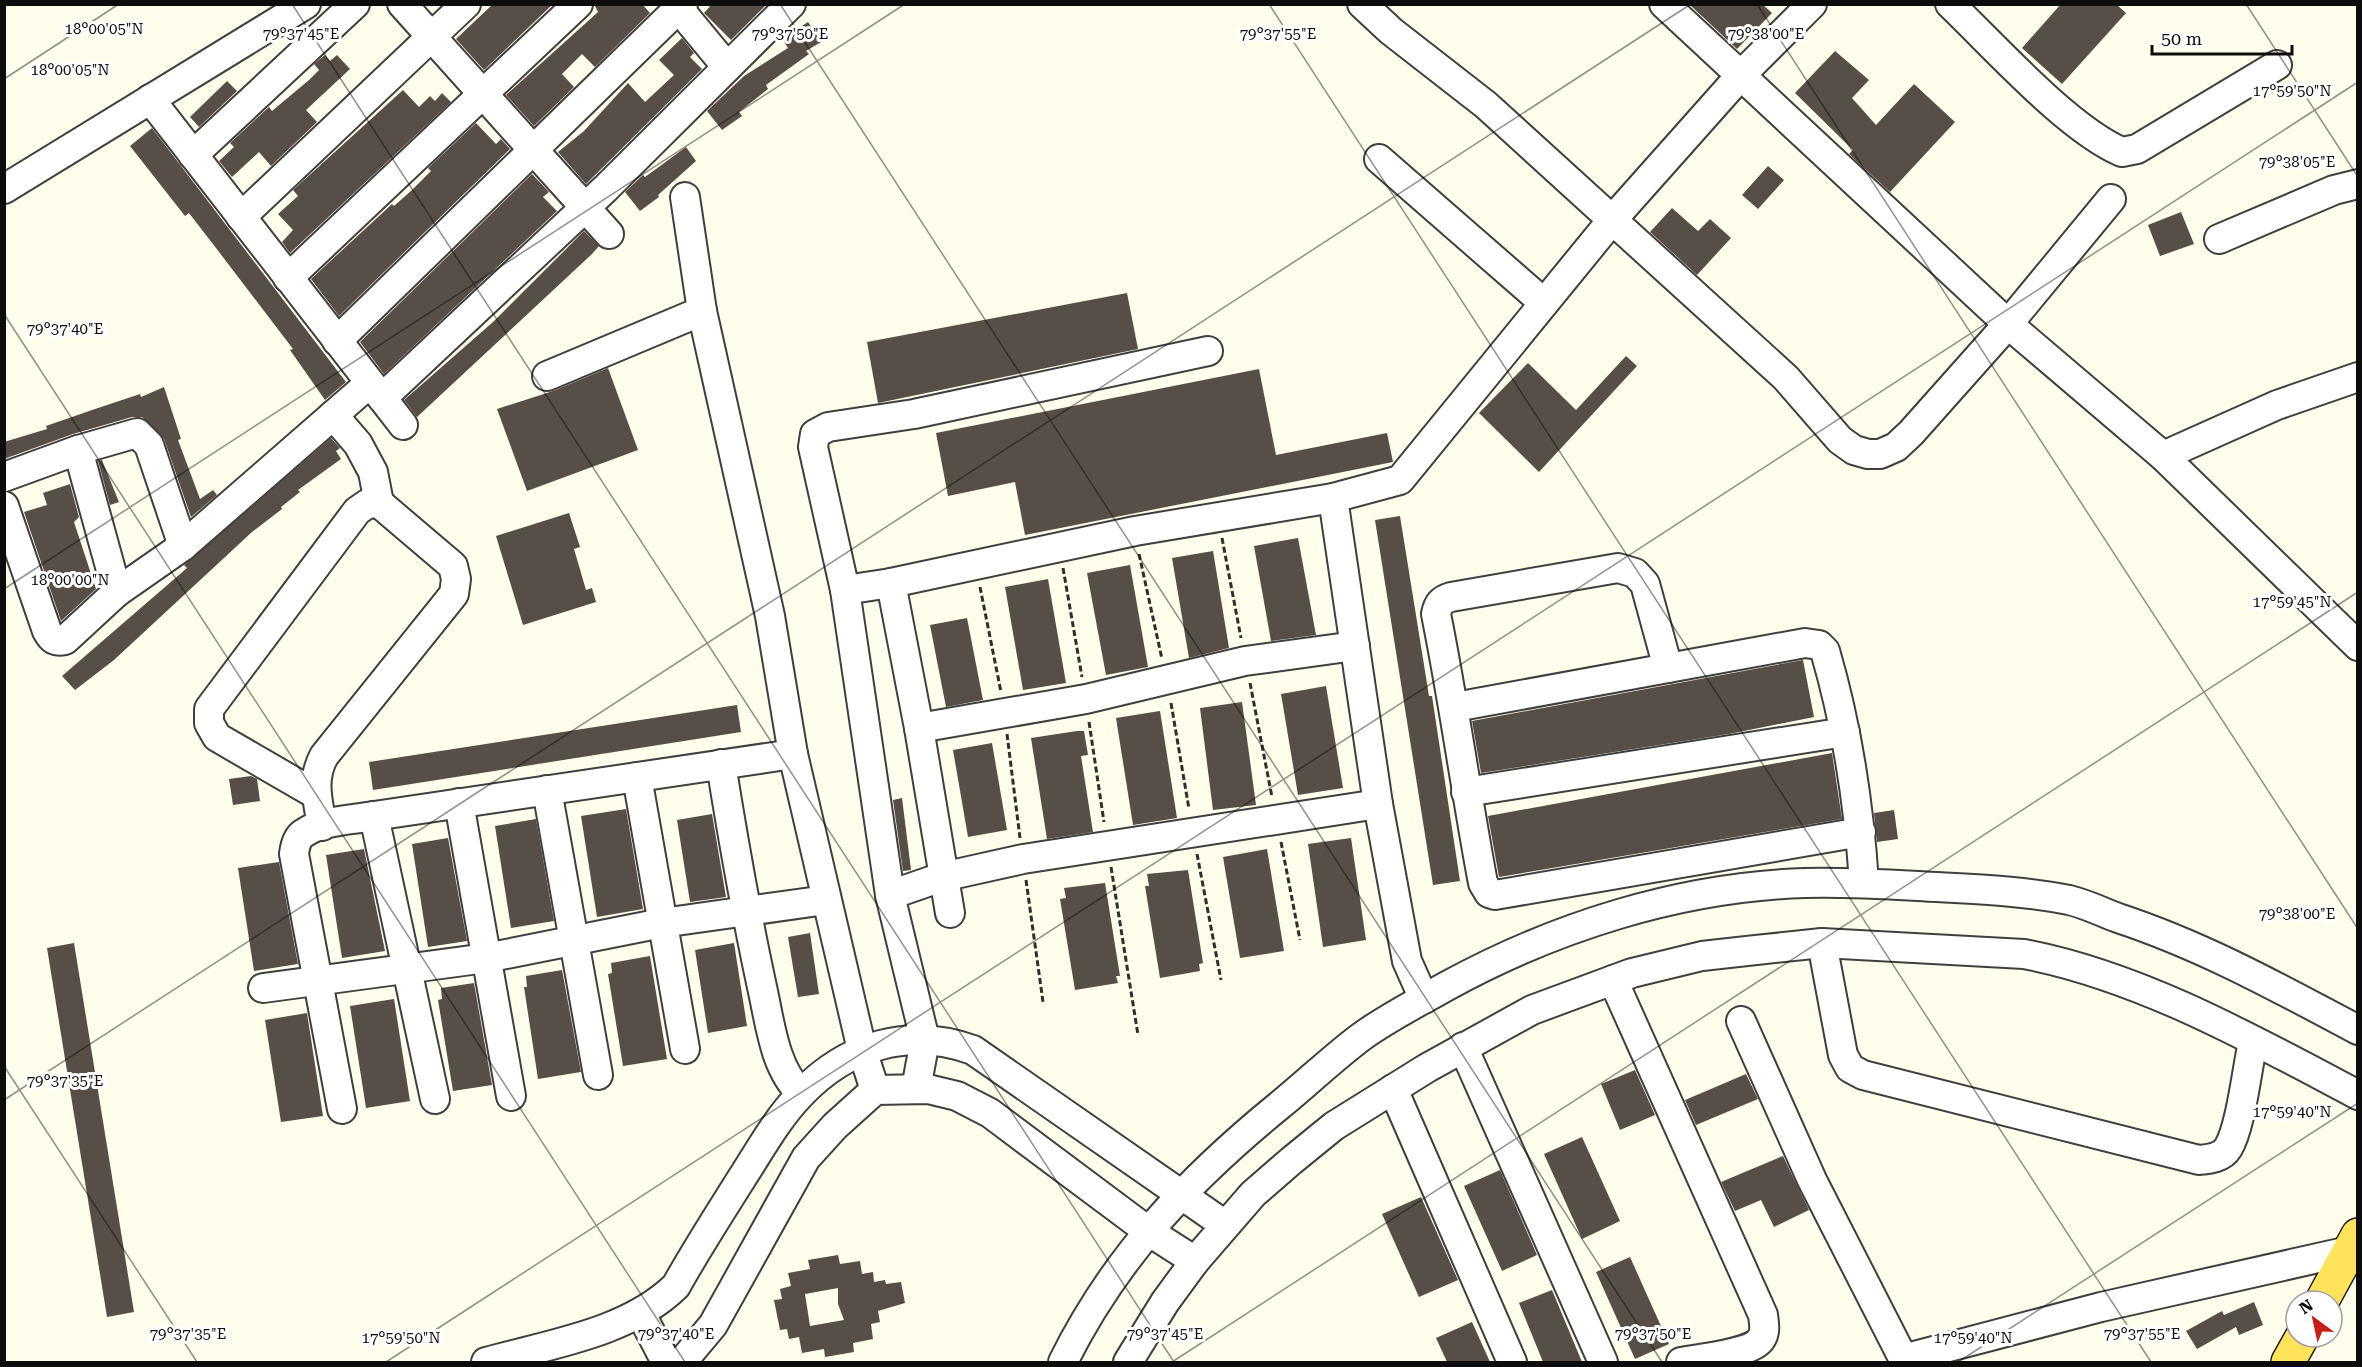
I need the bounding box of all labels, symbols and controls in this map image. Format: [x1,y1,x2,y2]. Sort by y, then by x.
scale bar [2152,18,2292,56]
text: 18°00'05"N [64,20,144,38]
text: 79°37'45"E [263,25,339,43]
text: 79°37'50"E [752,25,828,43]
text: 79°37'55"E [1240,25,1316,43]
text: 79°38'00"E [1728,25,1804,43]
text: 50 m [2161,28,2202,49]
text: 18°00'05"N [30,61,110,79]
text: 17°59'50"N [2252,82,2332,100]
text: 79°38'05"E [2259,153,2335,171]
text: 79°37'40"E [27,320,103,338]
text: 18°00'00"N [30,571,110,589]
text: 17°59'45"N [2252,593,2332,611]
text: 79°38'00"E [2259,905,2335,923]
text: 79°37'35"E [27,1072,103,1090]
text: 17°59'40"N [2252,1103,2332,1121]
north arrow [2284,1289,2344,1349]
text: N [2296,1296,2316,1318]
text: 79°37'35"E [150,1325,226,1343]
text: 79°37'40"E [638,1325,714,1343]
text: 79°37'45"E [1127,1325,1203,1343]
text: 79°37'50"E [1615,1325,1691,1343]
text: 79°37'55"E [2104,1325,2180,1343]
text: 17°59'50"N [361,1329,441,1347]
text: 17°59'40"N [1933,1329,2013,1347]

